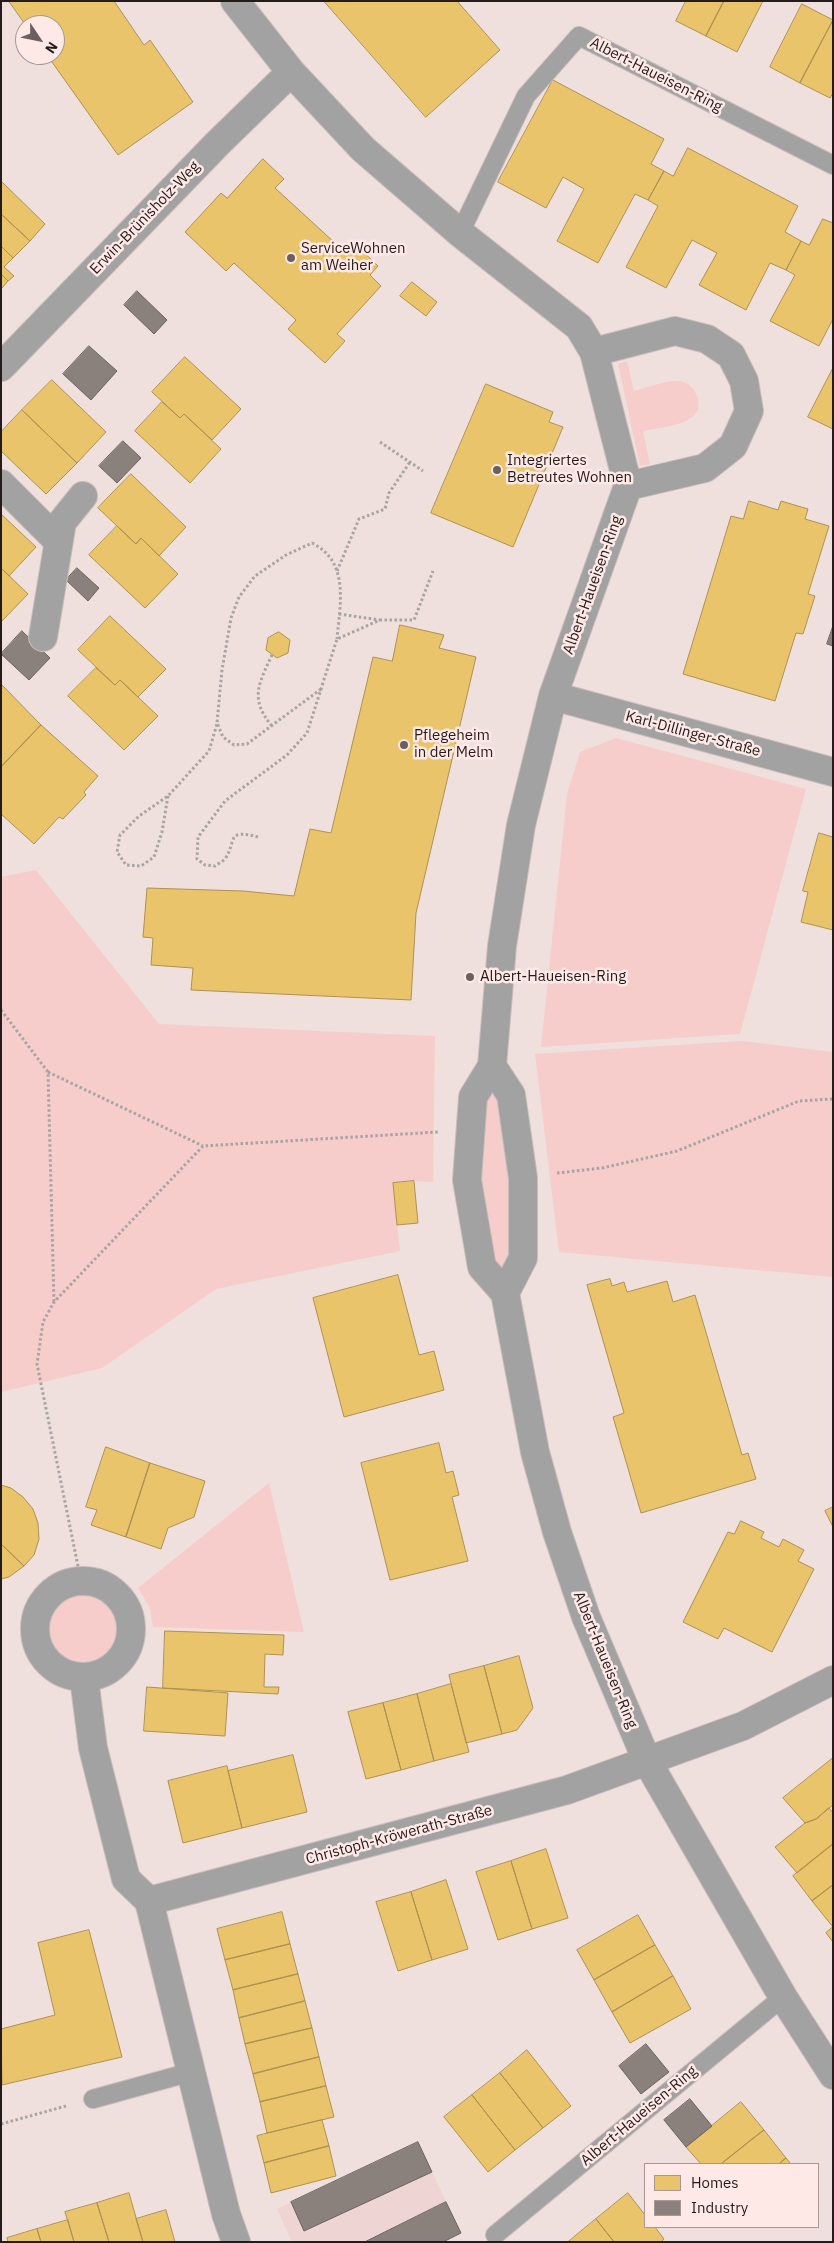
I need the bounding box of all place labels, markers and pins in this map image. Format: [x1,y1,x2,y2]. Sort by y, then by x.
place label: ServiceWohnen am Weiher [301,240,406,275]
marker: ServiceWohnen am Weiher [285,252,297,264]
place label: Integriertes Betreutes Wohnen [507,452,632,487]
marker: Integriertes Betreutes Wohnen [491,464,503,476]
place label: Pflegeheim in der Melm [414,727,493,762]
marker: Pflegeheim in der Melm [398,739,410,751]
place label: Albert-Haueisen-Ring [480,968,626,986]
marker: Albert-Haueisen-Ring [464,971,476,983]

